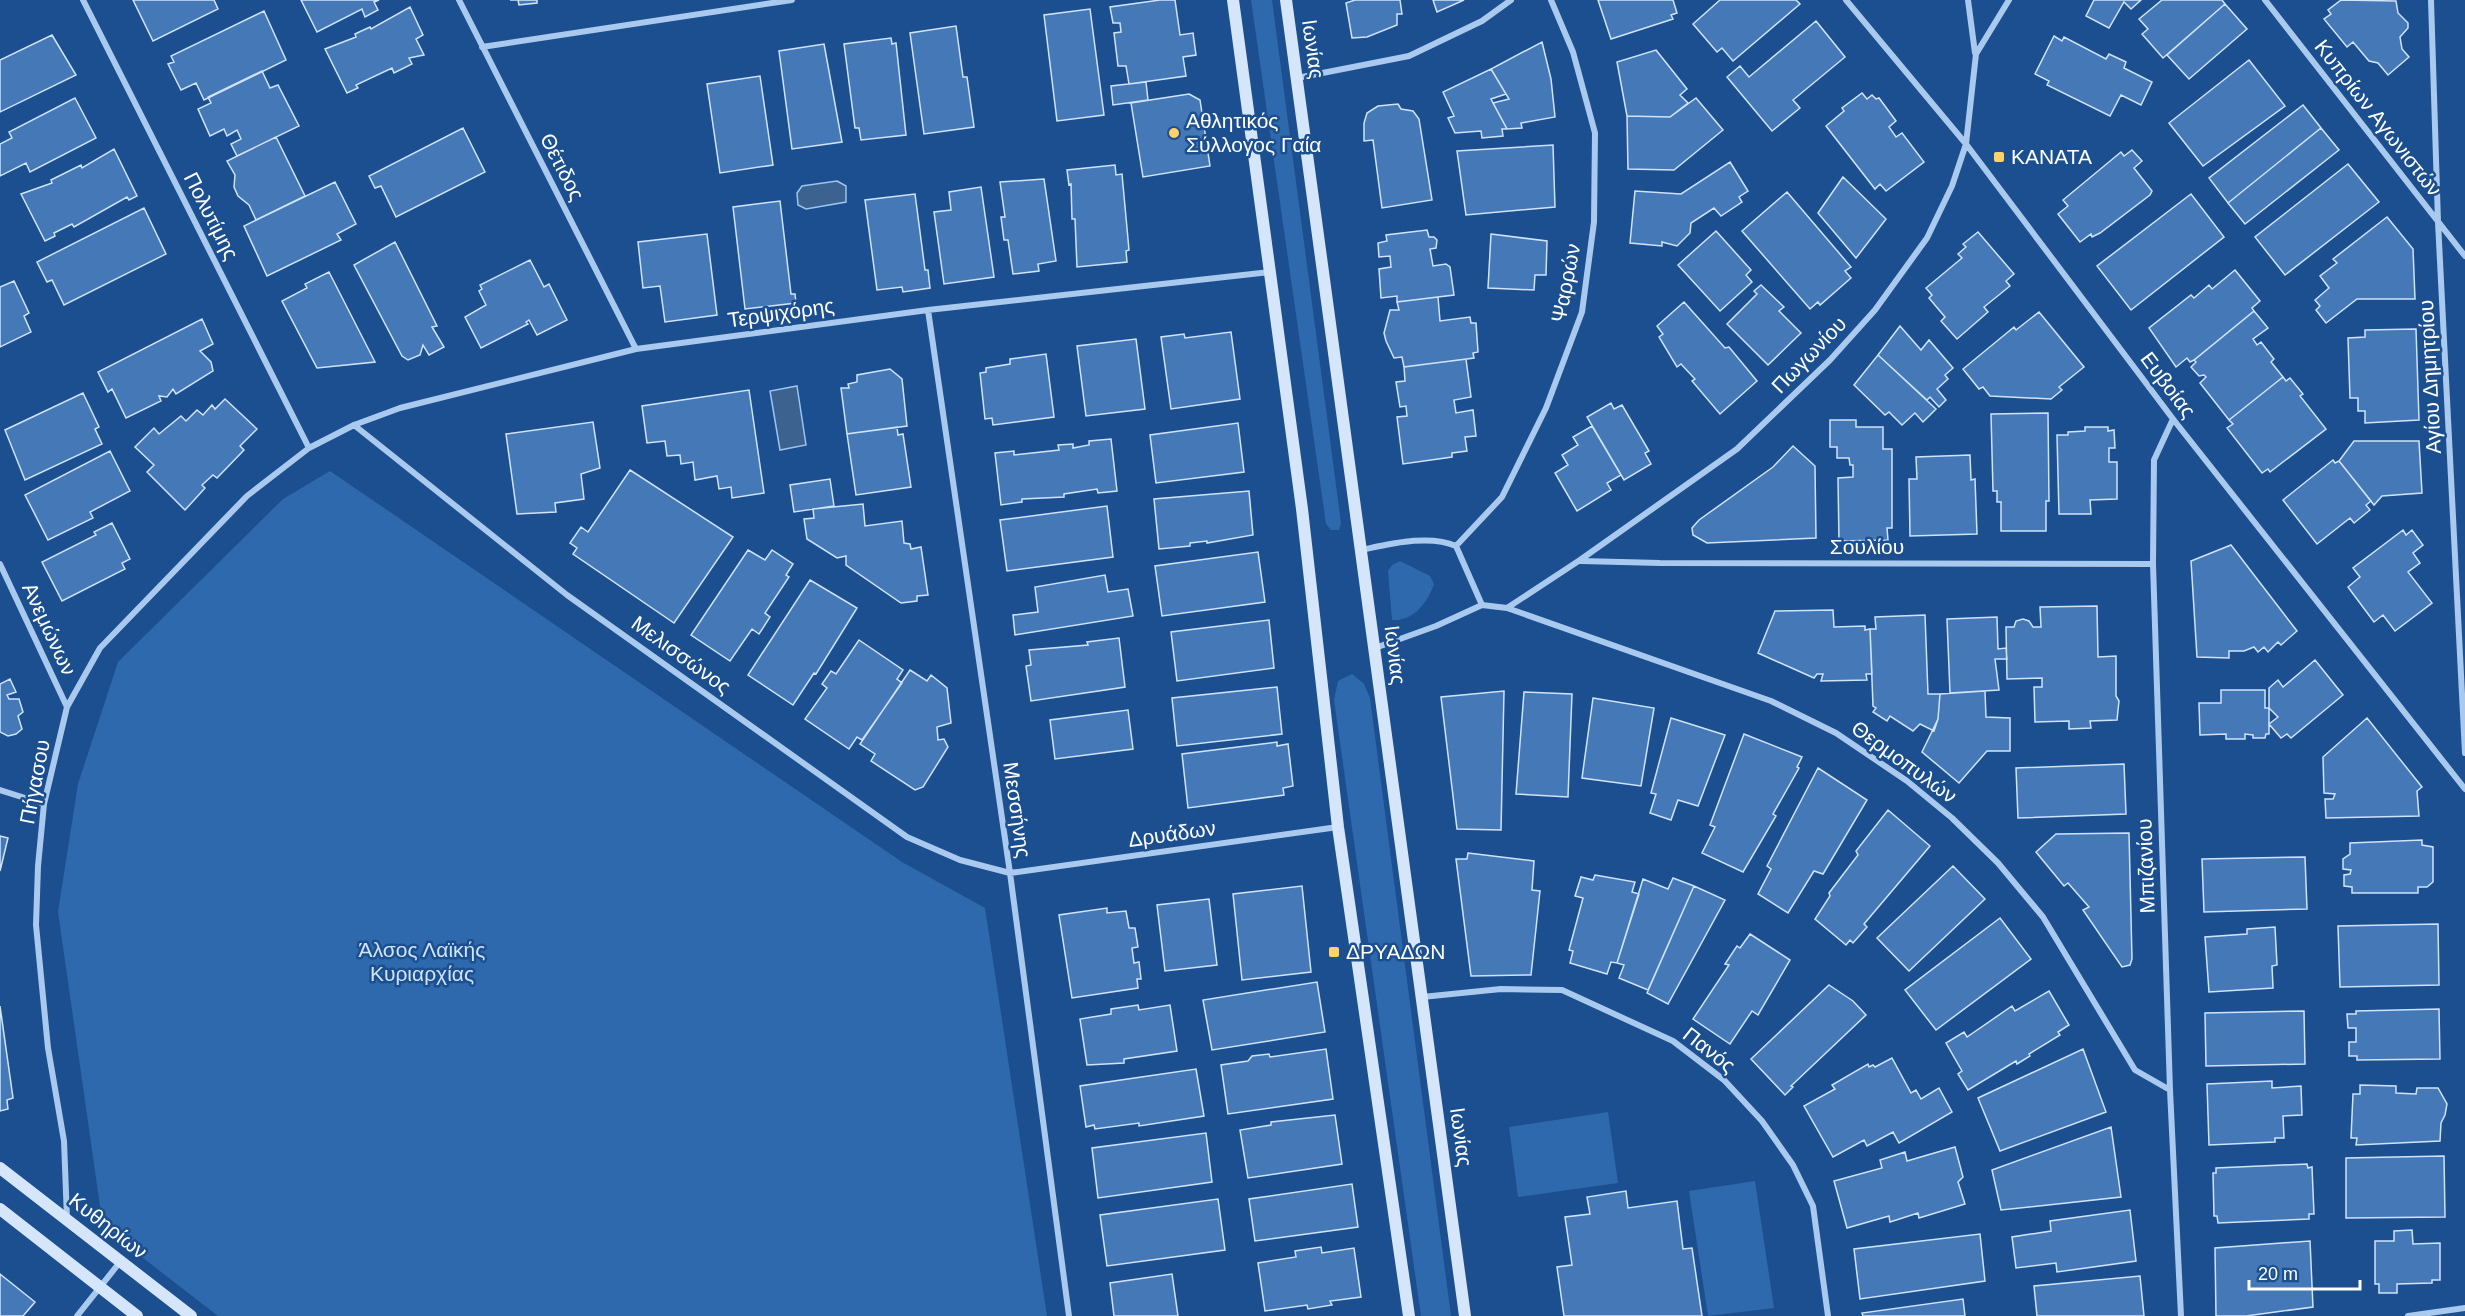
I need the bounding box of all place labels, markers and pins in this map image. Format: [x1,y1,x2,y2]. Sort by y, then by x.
place label: Αθλητικός Σύλλογος Γαία [1186,109,1321,156]
marker: Αθλητικός Σύλλογος Γαία [1167,126,1181,140]
place label: ΚΑΝΑΤΑ [2011,145,2092,168]
marker: ΚΑΝΑΤΑ [1992,150,2006,164]
place label: ΔΡΥΑΔΩΝ [1346,940,1445,963]
marker: ΔΡΥΑΔΩΝ [1327,945,1341,959]

